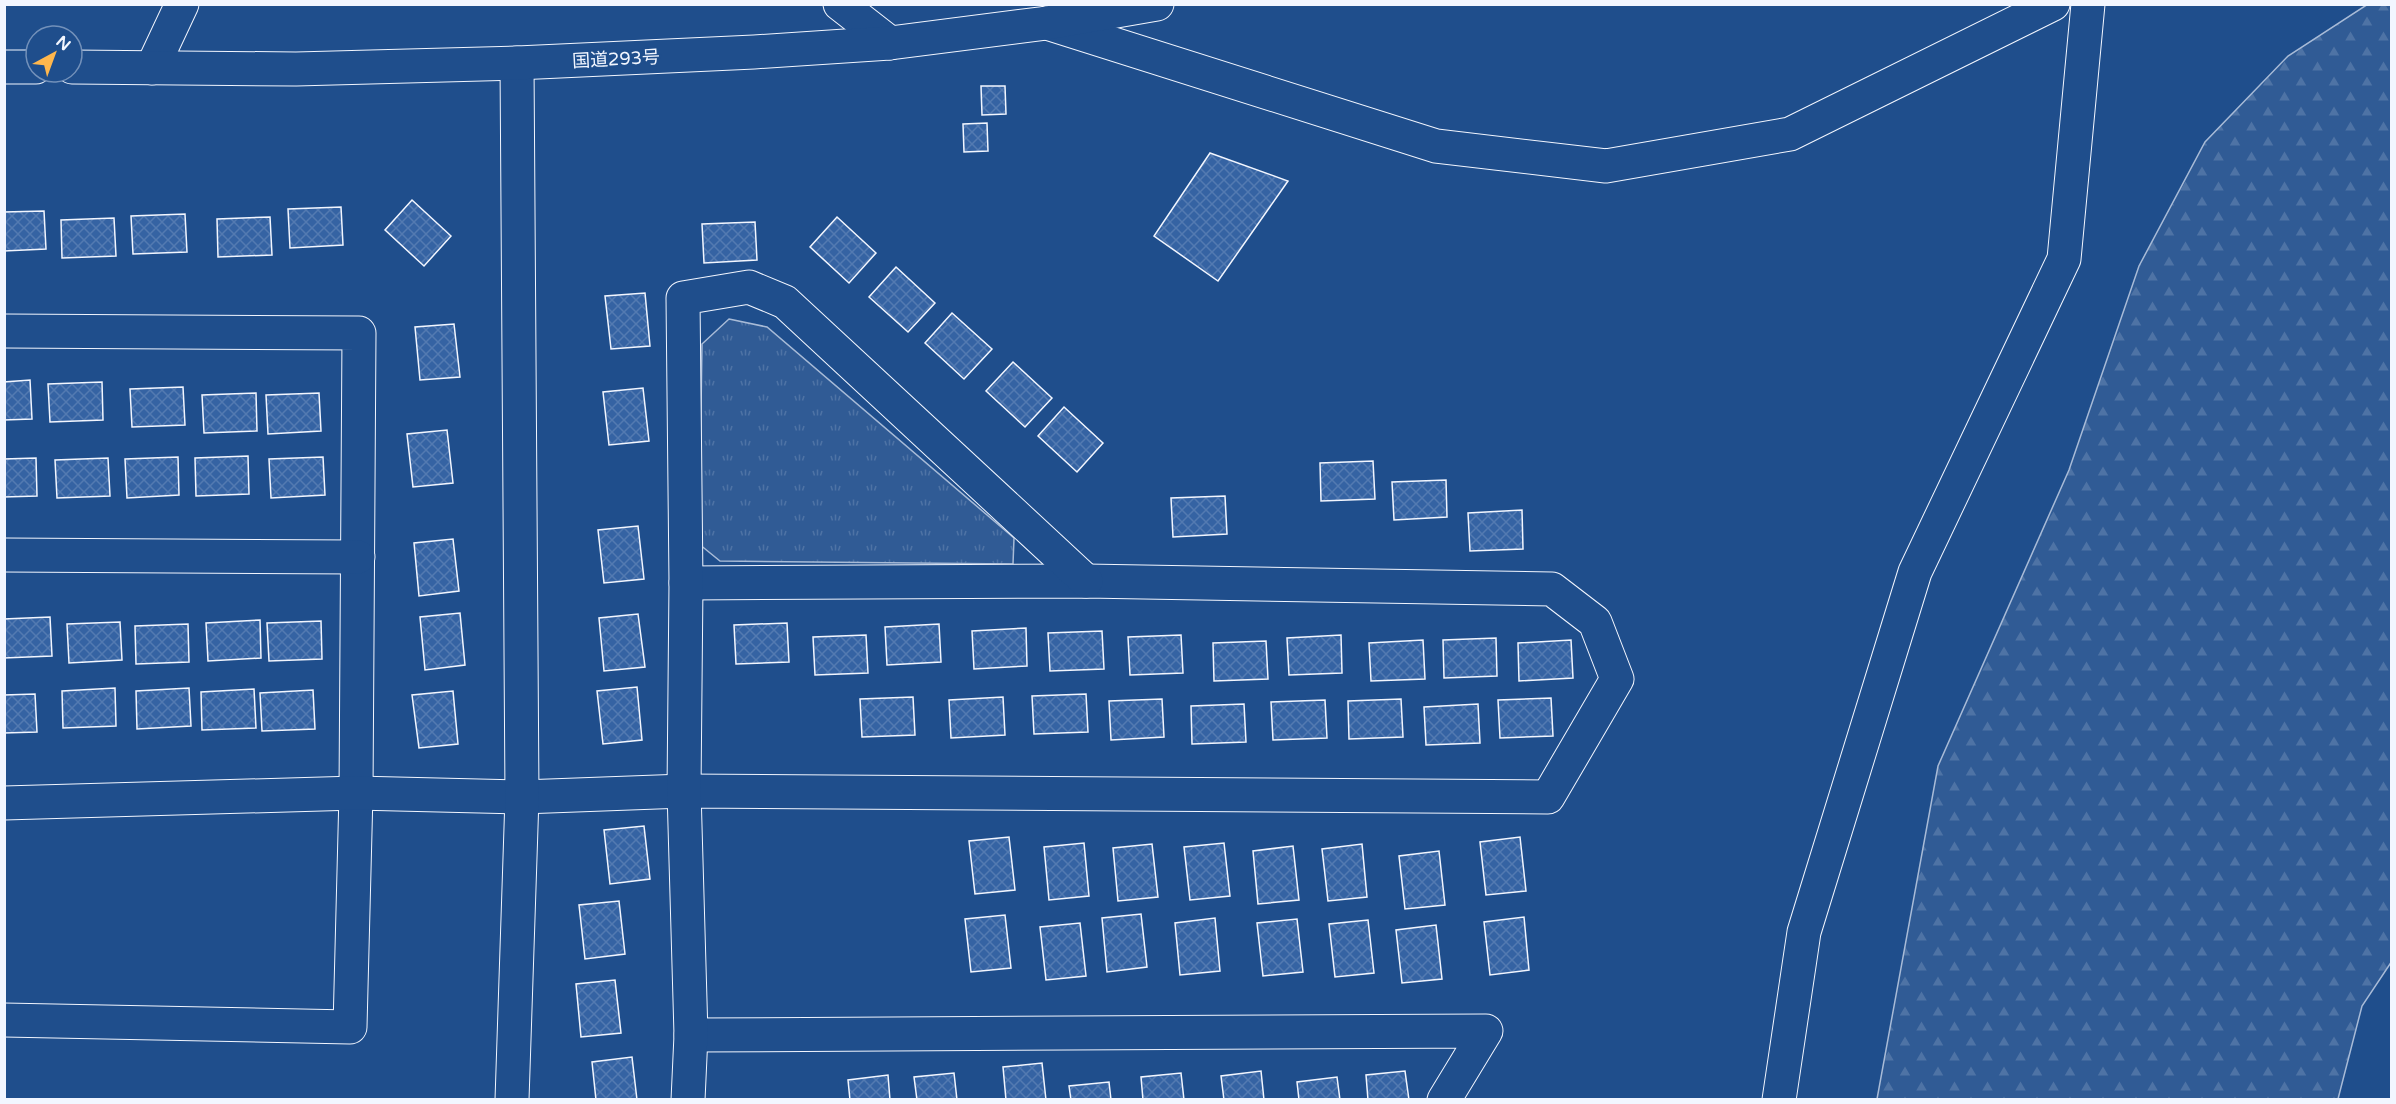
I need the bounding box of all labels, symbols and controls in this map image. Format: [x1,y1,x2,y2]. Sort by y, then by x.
north arrow [24,24,84,84]
text: N [52,32,75,55]
street label: 国道293号 [572,46,660,72]

